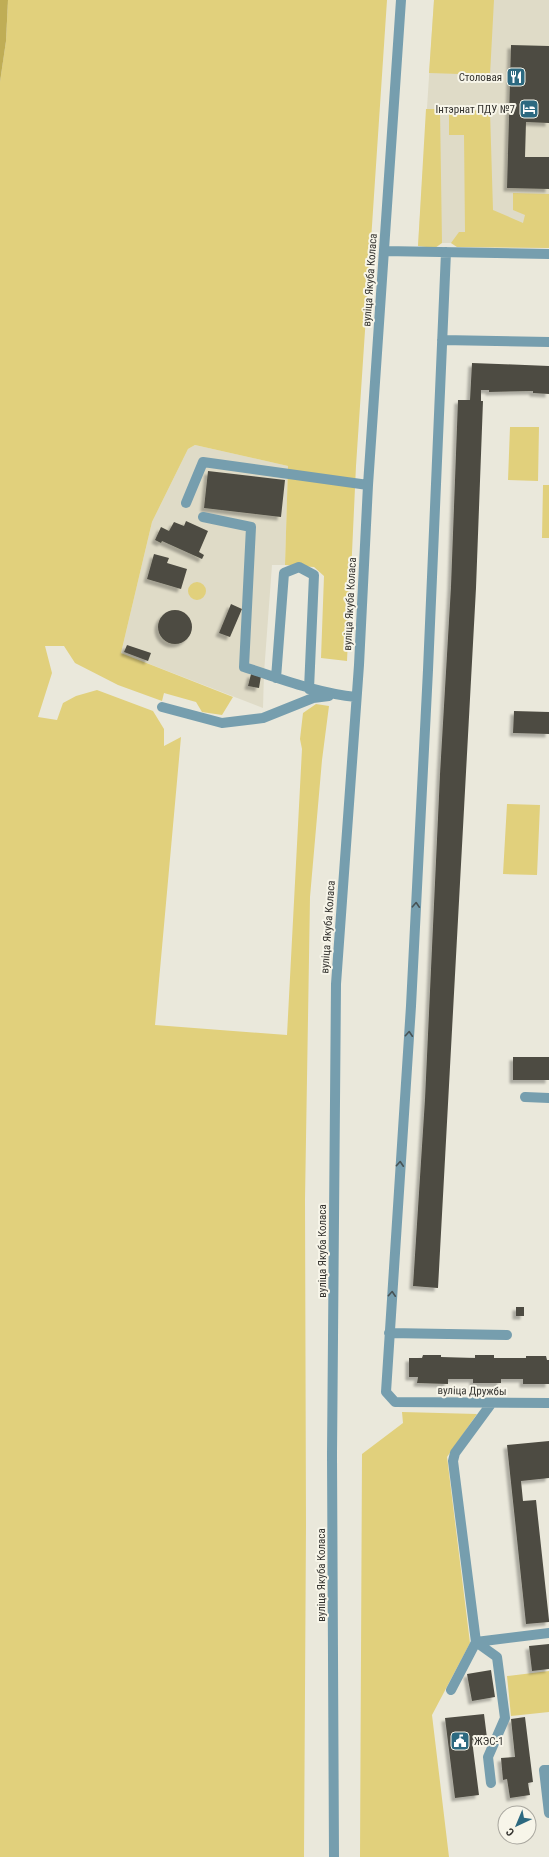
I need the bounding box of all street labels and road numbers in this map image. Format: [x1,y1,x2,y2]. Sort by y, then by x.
street label: вуліца Якуба Коласа [360,233,380,327]
street label: вуліца Якуба Коласа [341,557,359,651]
street label: вуліца Якуба Коласа [318,880,338,974]
street label: вуліца Якуба Коласа [316,1204,329,1298]
street label: вуліца Дружбы [437,1384,507,1398]
street label: вуліца Якуба Коласа [315,1528,328,1622]

